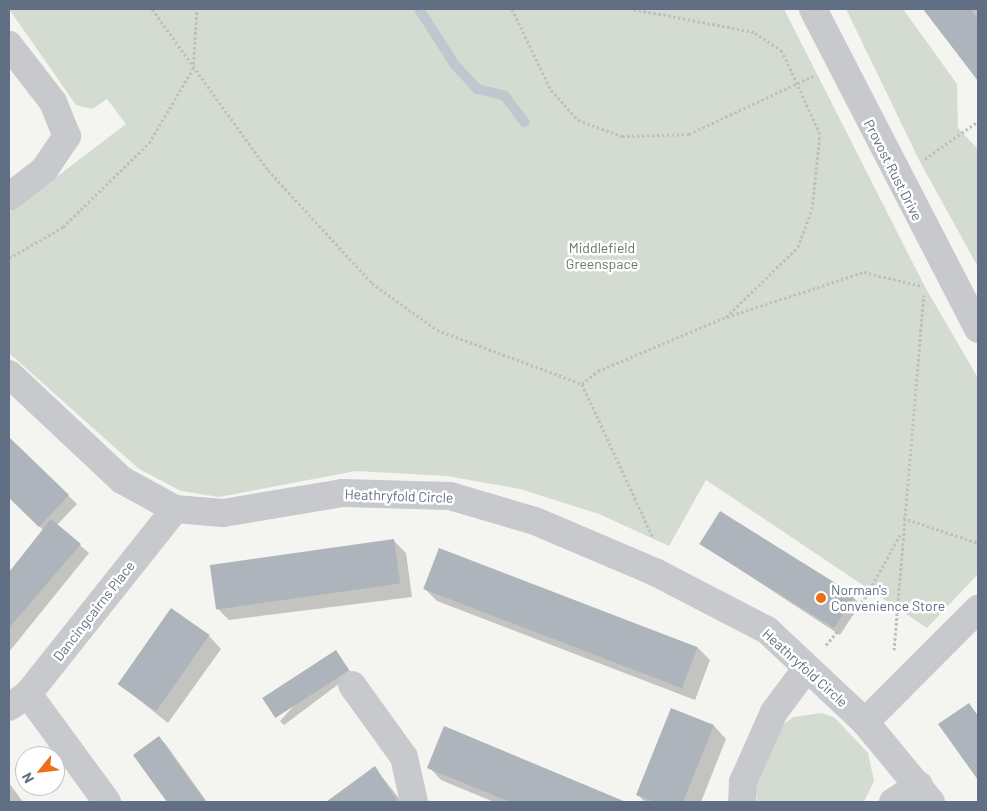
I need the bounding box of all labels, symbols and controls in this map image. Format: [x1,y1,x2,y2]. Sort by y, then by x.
street label: Provost Rust Drive [860,117,926,223]
park label: Middlefield Greenspace [566,240,638,272]
street label: Heathryfold Circle [344,486,454,506]
street label: Dancingcairns Place [50,558,138,664]
place label: Norman's Convenience Store [831,582,945,614]
marker: Norman's Convenience Store [815,592,827,604]
street label: Heathryfold Circle [759,625,851,711]
north arrow [15,746,65,796]
text: N [18,770,37,786]

